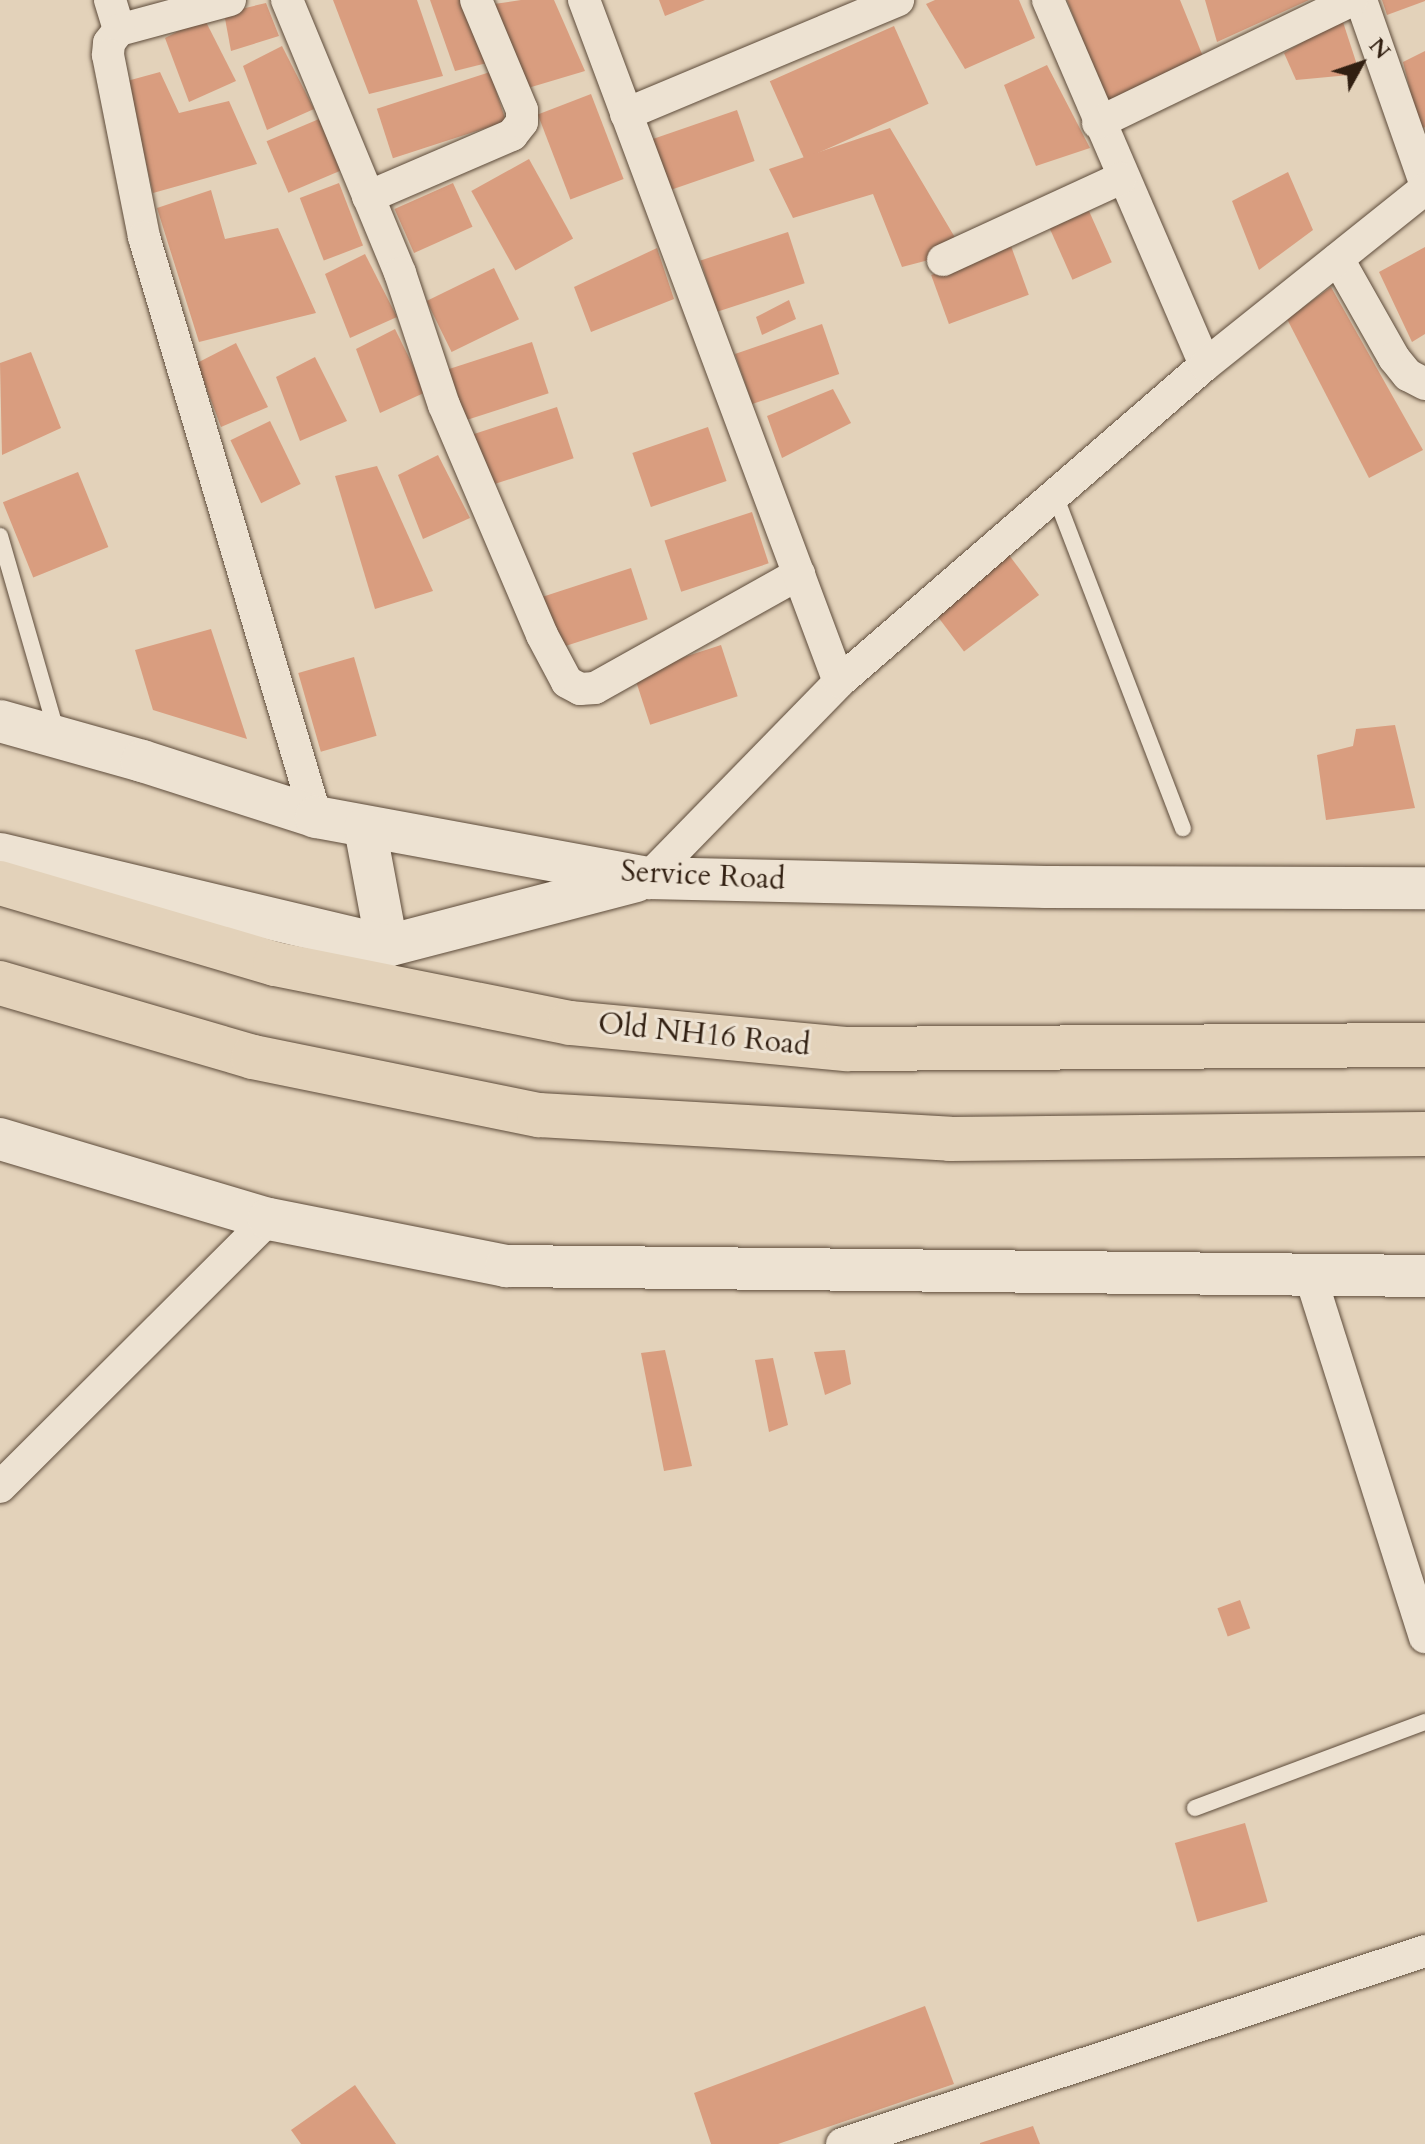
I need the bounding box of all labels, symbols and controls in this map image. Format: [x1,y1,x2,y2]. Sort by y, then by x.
north arrow [1321,24,1401,104]
text: N [1362,32,1397,66]
street label: Service Road [620,854,786,898]
street label: Old NH16 Road [596,1006,812,1064]

